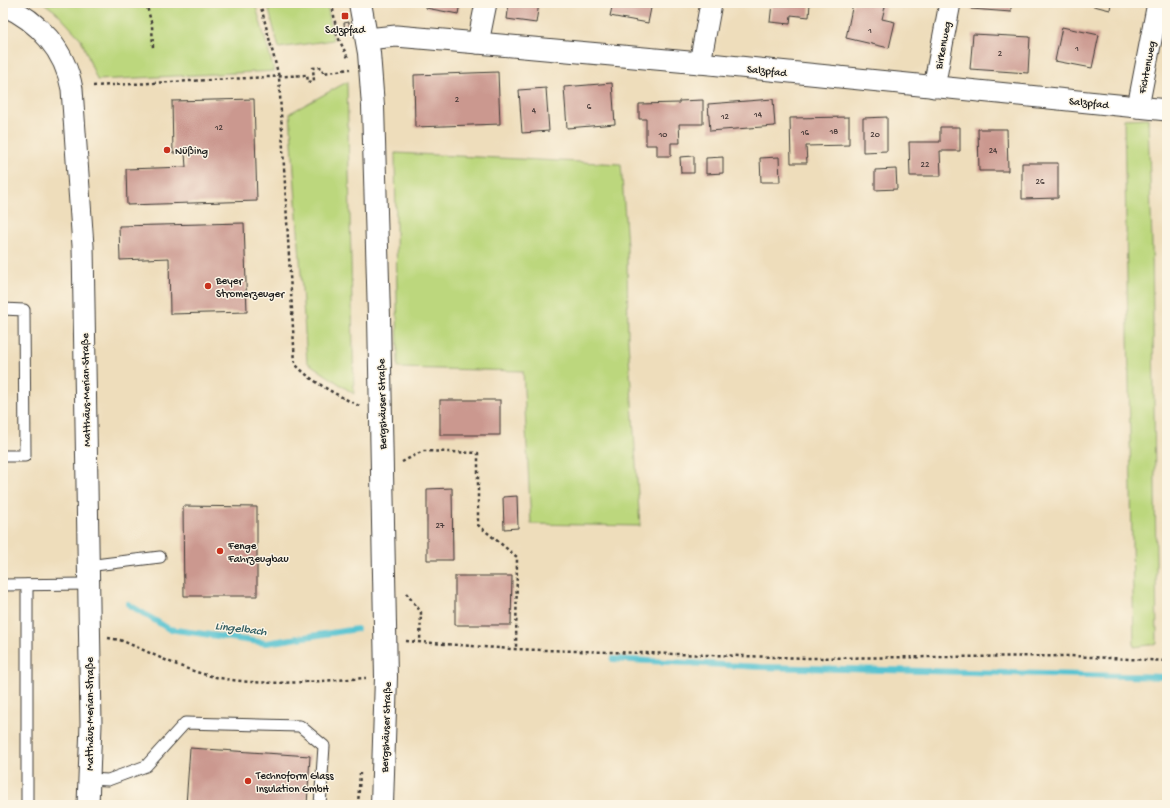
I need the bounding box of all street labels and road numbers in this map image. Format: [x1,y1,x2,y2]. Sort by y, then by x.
street label: Birkenweg [933,21,954,71]
street label: Fichtenweg [1137,40,1159,96]
street label: Salzpfad [746,63,789,80]
street label: Salzpfad [1068,95,1111,112]
street label: Matthäus-Merian-Straße [80,333,94,447]
street label: Bergshäuser Straße [376,358,390,451]
street label: Matthäus-Merian-Straße [85,657,97,771]
street label: Bergshäuser Straße [379,681,395,774]

